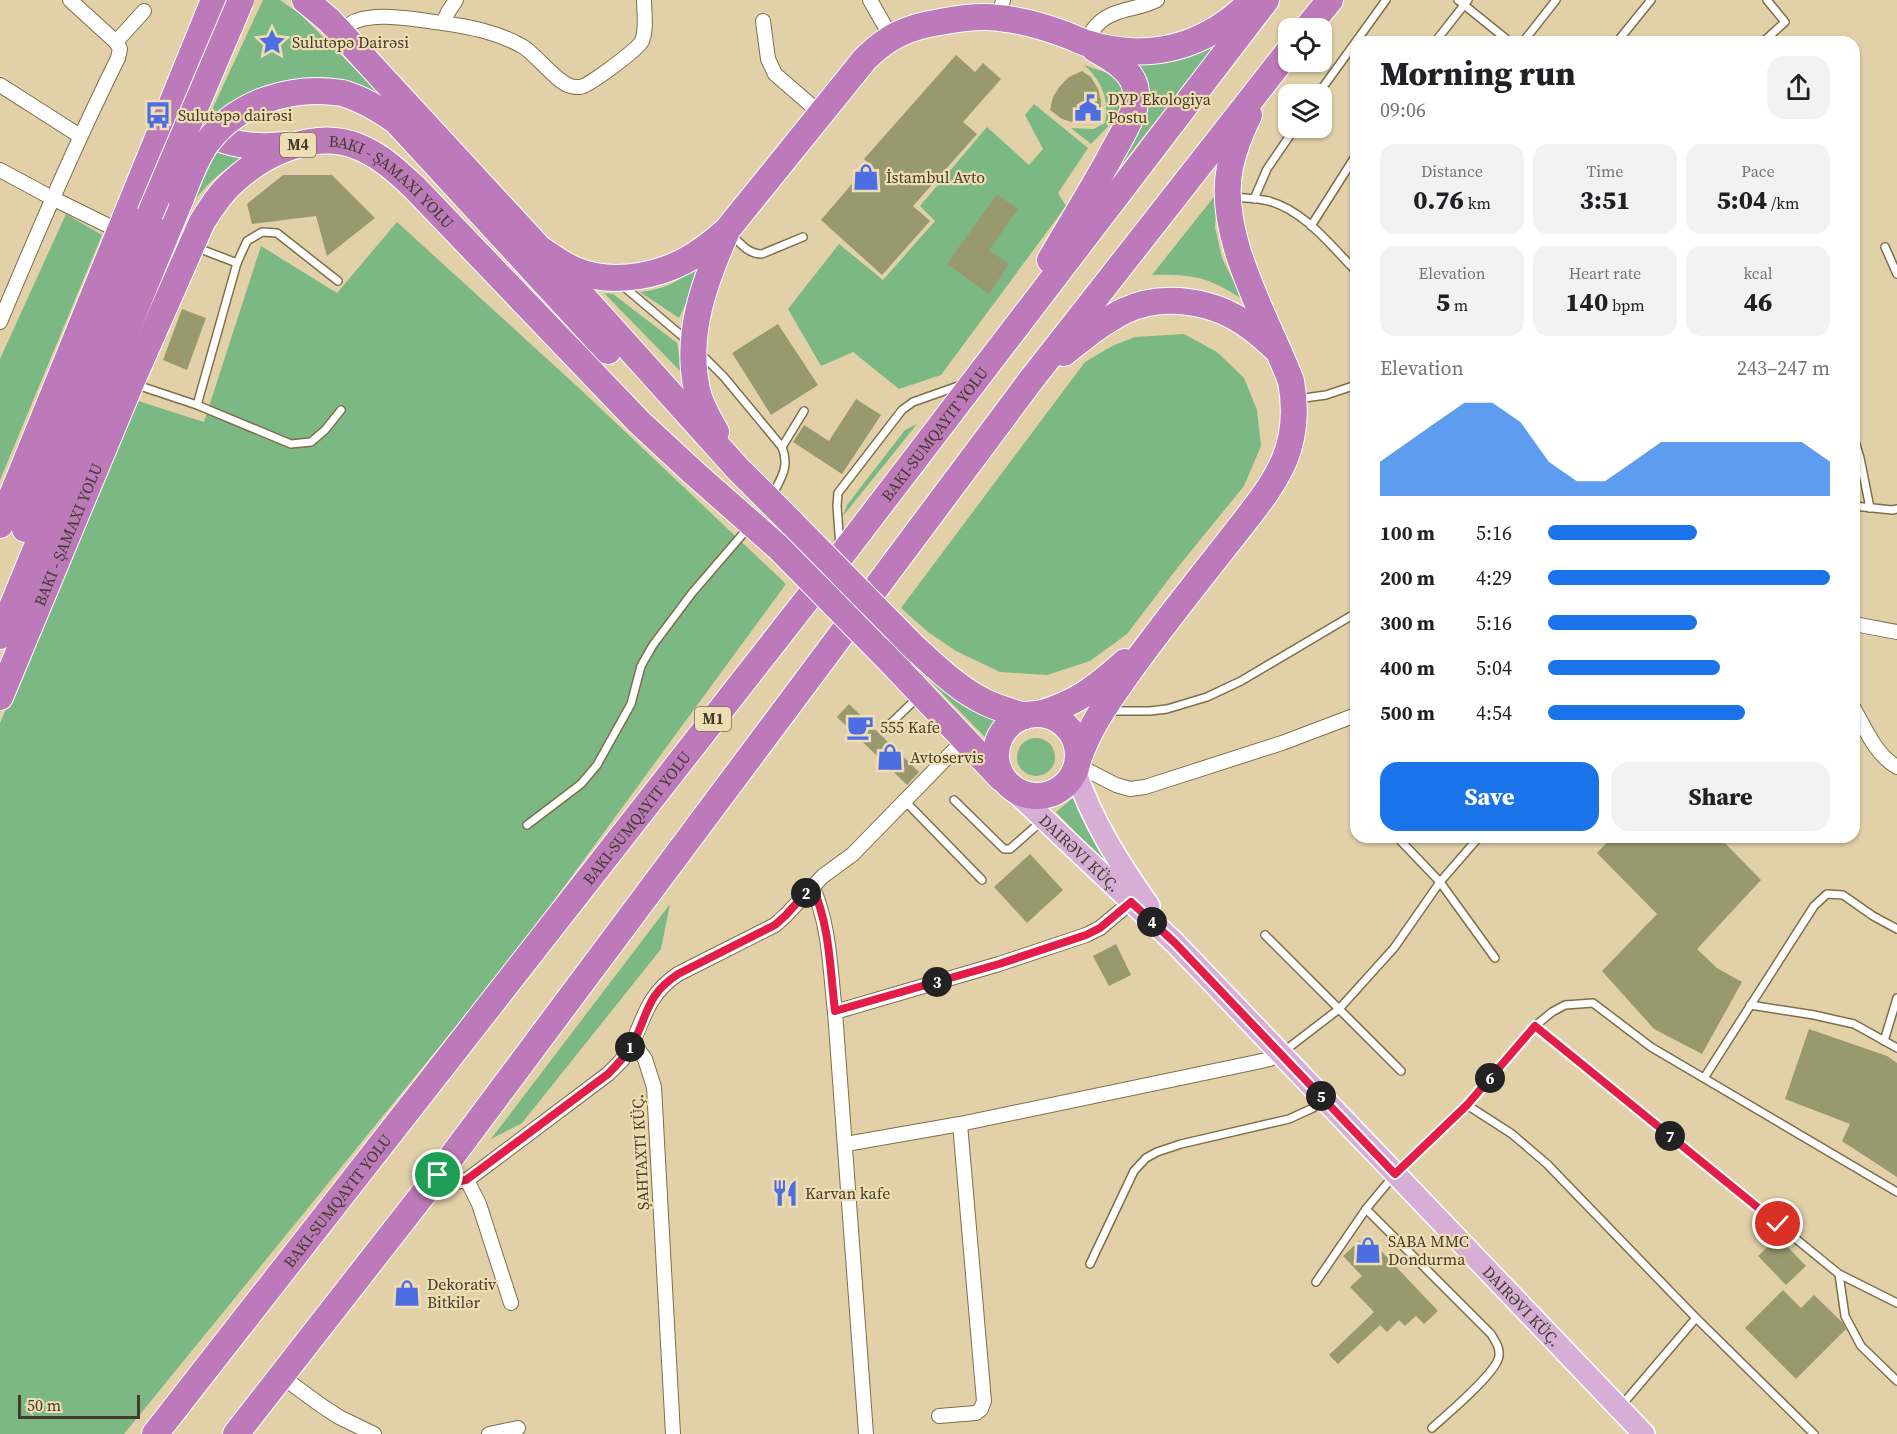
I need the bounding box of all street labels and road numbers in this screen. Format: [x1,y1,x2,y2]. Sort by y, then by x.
street label: BAKI - ŞAMAXI YOLU [328,130,459,233]
road number: M4 [280,133,316,157]
street label: BAKI-SUMQAYIT YOLU [876,362,993,506]
street label: BAKI - ŞAMAXI YOLU [28,460,107,609]
road number: M1 [695,707,731,731]
street label: BAKI-SUMQAYIT YOLU [577,746,696,889]
street label: DAIRƏVI KÜÇ. [1034,809,1125,897]
street label: ŞAHTAXTI KÜÇ. [626,1093,654,1211]
street label: BAKI-SUMQAYIT YOLU [278,1129,397,1272]
street label: DAIRƏVI KÜÇ. [1478,1261,1566,1351]

